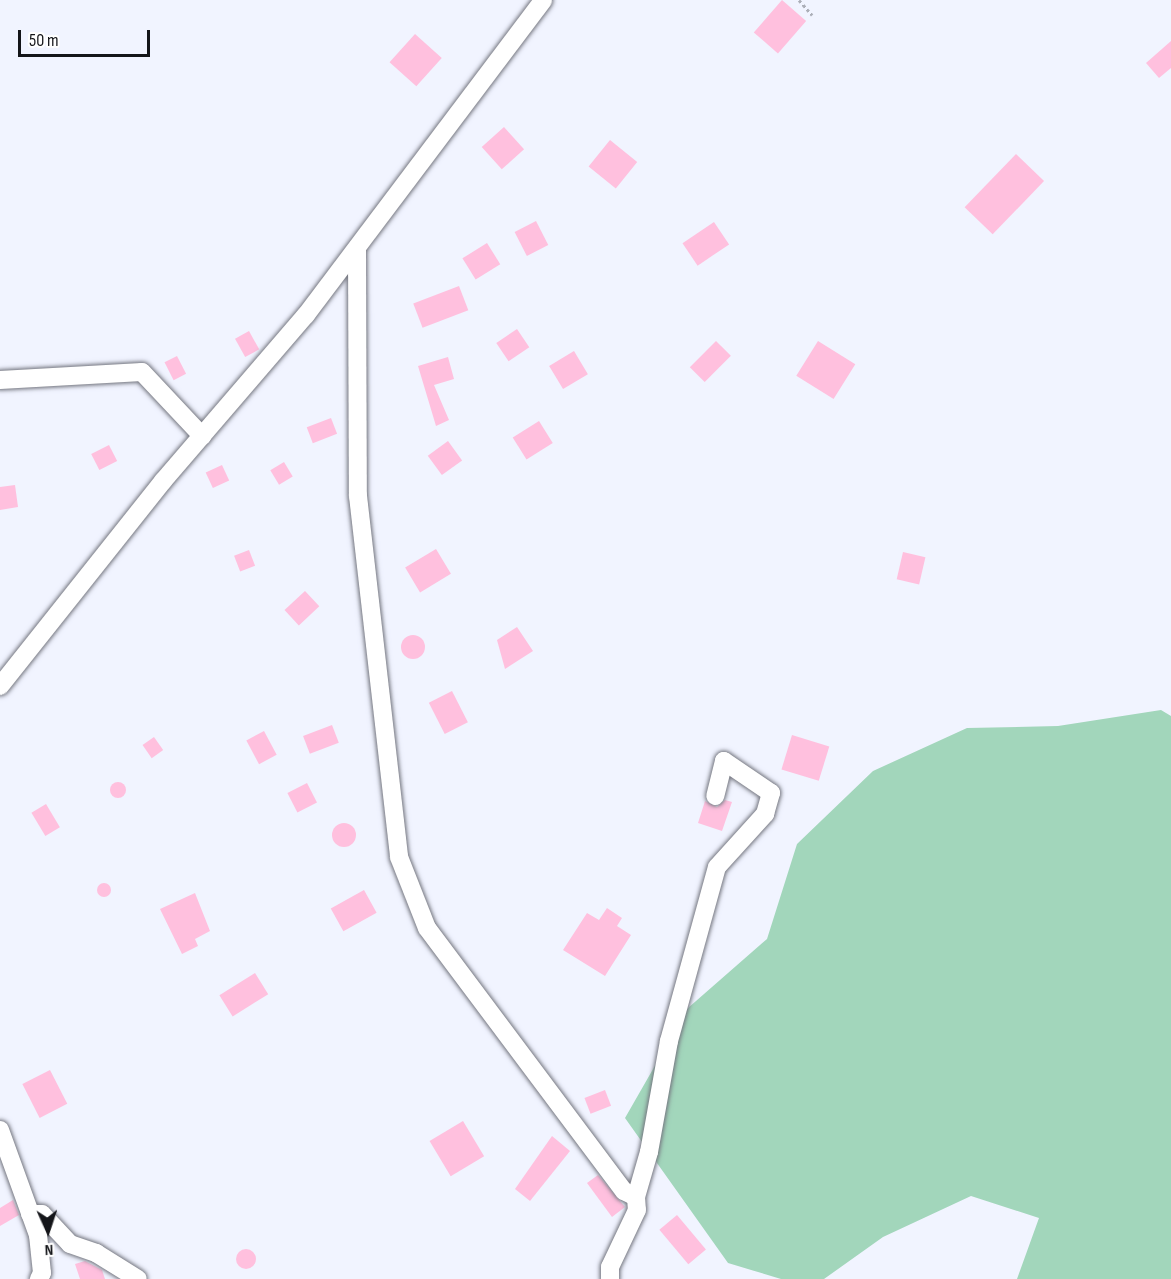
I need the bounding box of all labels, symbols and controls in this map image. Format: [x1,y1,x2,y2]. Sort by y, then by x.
scale bar [21,18,153,56]
text: 50 m [29,30,59,51]
north arrow [18,1201,78,1261]
text: N [44,1240,54,1259]

